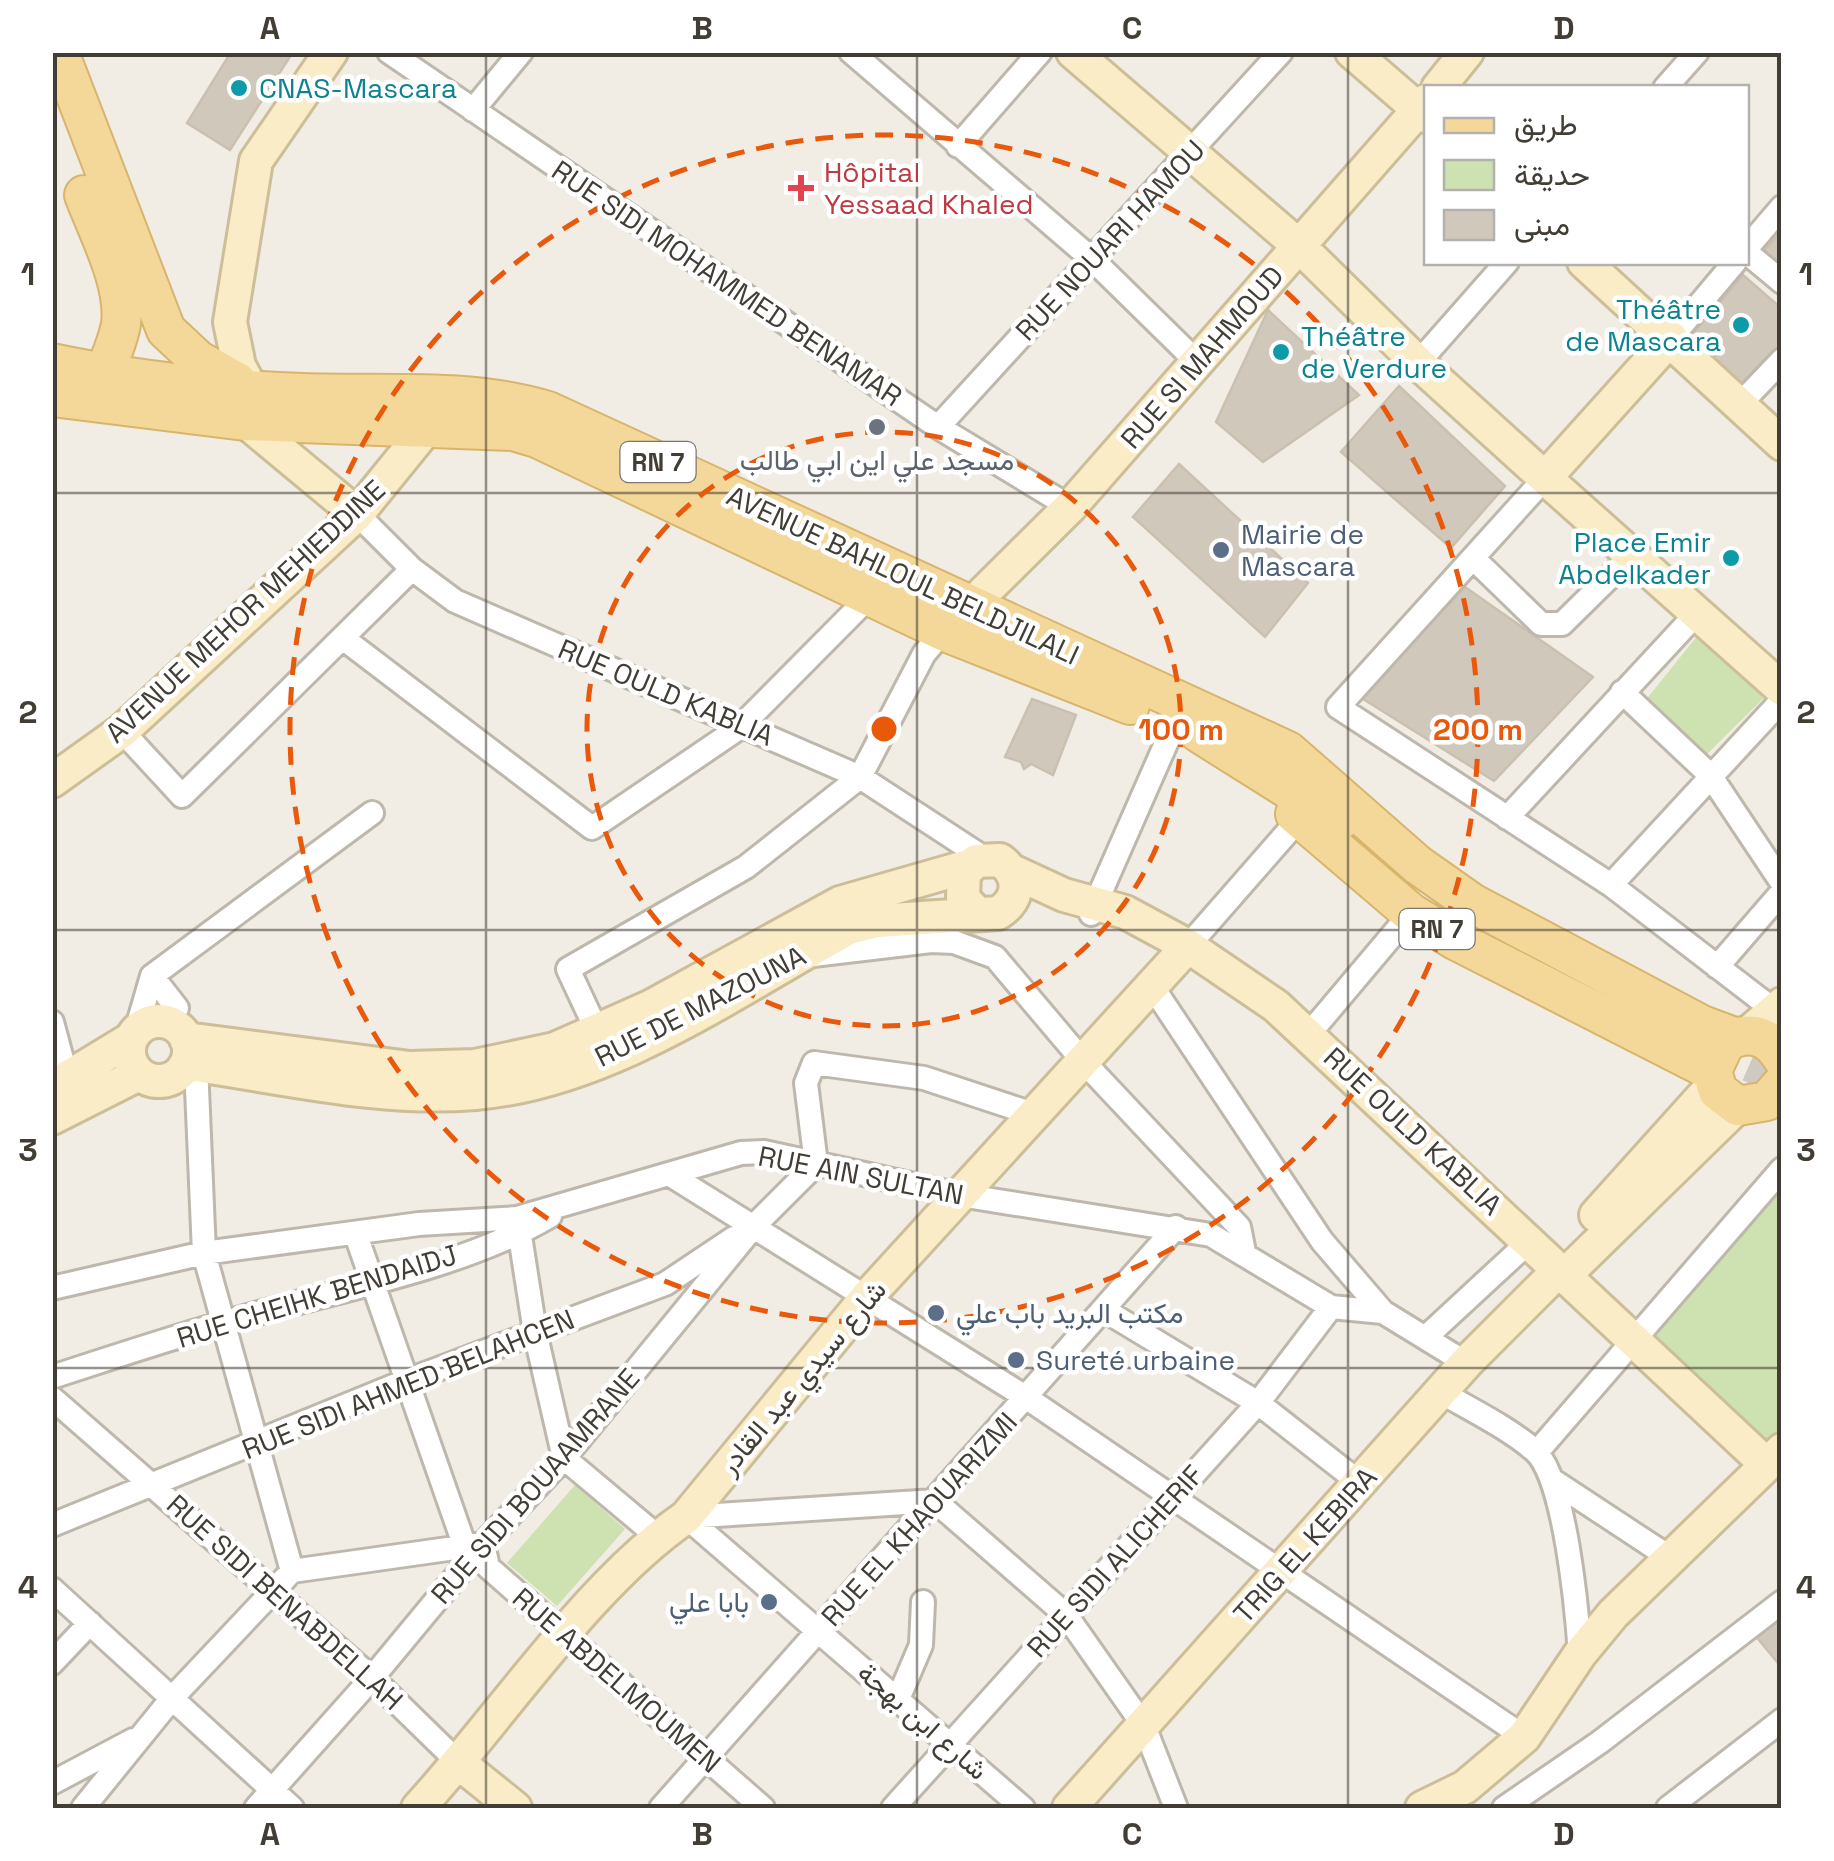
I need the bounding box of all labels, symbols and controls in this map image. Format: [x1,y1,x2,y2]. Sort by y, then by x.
text: A [260,8,280,48]
text: B [691,8,713,48]
text: C [1122,8,1142,48]
text: D [1553,8,1575,48]
place label: CNAS-Mascara [259,70,457,106]
marker: CNAS-Mascara [228,77,250,99]
legend [1424,85,1749,265]
text: طريق [1514,105,1578,144]
street label: RUE NOUARI HAMOU [1008,132,1212,348]
street label: RUE SIDI MOHAMMED BENAMAR [545,152,909,414]
place label: Hôpital Yessaad Khaled [824,154,1034,222]
text: حديقة [1514,155,1590,194]
marker: Hôpital Yessaad Khaled [788,175,814,201]
text: مبنى [1514,205,1570,244]
text: 1 [21,254,35,294]
text: 1 [1799,254,1813,294]
street label: RUE SI MAHMOUD [1113,258,1291,456]
place label: Théâtre de Mascara [1565,291,1721,359]
marker: Théâtre de Mascara [1730,314,1752,336]
place label: Théâtre de Verdure [1301,318,1447,386]
marker: Théâtre de Verdure [1270,341,1292,363]
marker: مسجد علي اين ابي طالب [866,416,888,438]
road number: RN 7 [620,442,696,482]
place label: مسجد علي اين ابي طالب [740,442,1014,483]
street label: AVENUE MEHOR MEHIEDDINE [97,472,393,750]
street label: AVENUE BAHLOUL BELDJILALI [721,477,1085,673]
place label: Mairie de Mascara [1241,516,1364,584]
place label: Place Emir Abdelkader [1558,524,1711,592]
marker: Mairie de Mascara [1210,539,1232,561]
marker: Place Emir Abdelkader [1720,547,1742,569]
street label: RUE OULD KABLIA [553,630,779,754]
text: 2 [18,692,38,732]
text: 2 [1796,692,1816,732]
text: 100 m [1138,710,1224,749]
text: 200 m [1433,710,1523,749]
centre of rings [866,711,902,747]
road number: RN 7 [1400,909,1474,949]
street label: RUE DE MAZOUNA [588,937,812,1075]
street label: RUE OULD KABLIA [1316,1039,1510,1223]
text: 3 [18,1130,38,1170]
text: 3 [1796,1130,1816,1170]
street label: RUE AIN SULTAN [755,1137,967,1213]
street label: RUE CHEIHK BENDAIDJ [172,1236,462,1356]
street label: شارع سيدي عبد القادر [710,1272,898,1486]
place label: مكتب البريد باب علي [956,1295,1183,1336]
street label: RUE SIDI AHMED BELAHCEN [237,1301,579,1467]
marker: مكتب البريد باب علي [925,1302,947,1324]
place label: Sureté urbaine [1036,1342,1235,1378]
marker: Sureté urbaine [1005,1349,1027,1371]
street label: RUE SIDI BOUAAMRANE [423,1361,647,1611]
street label: RUE EL KHAOUARIZMI [813,1404,1025,1634]
street label: RUE SIDI ALICHERIF [1019,1457,1211,1665]
street label: TRIG EL KEBIRA [1225,1460,1385,1630]
street label: RUE SIDI BENABDELLAH [159,1486,411,1718]
text: 4 [18,1567,38,1607]
text: 4 [1796,1567,1816,1607]
street label: RUE ABDELMOUMEN [505,1580,729,1780]
place label: بابا علي [669,1584,749,1625]
marker: بابا علي [758,1591,780,1613]
street label: شارع ابن بهجة [850,1654,996,1788]
text: A [260,1814,280,1854]
text: B [691,1814,713,1854]
text: C [1122,1814,1142,1854]
text: D [1553,1814,1575,1854]

